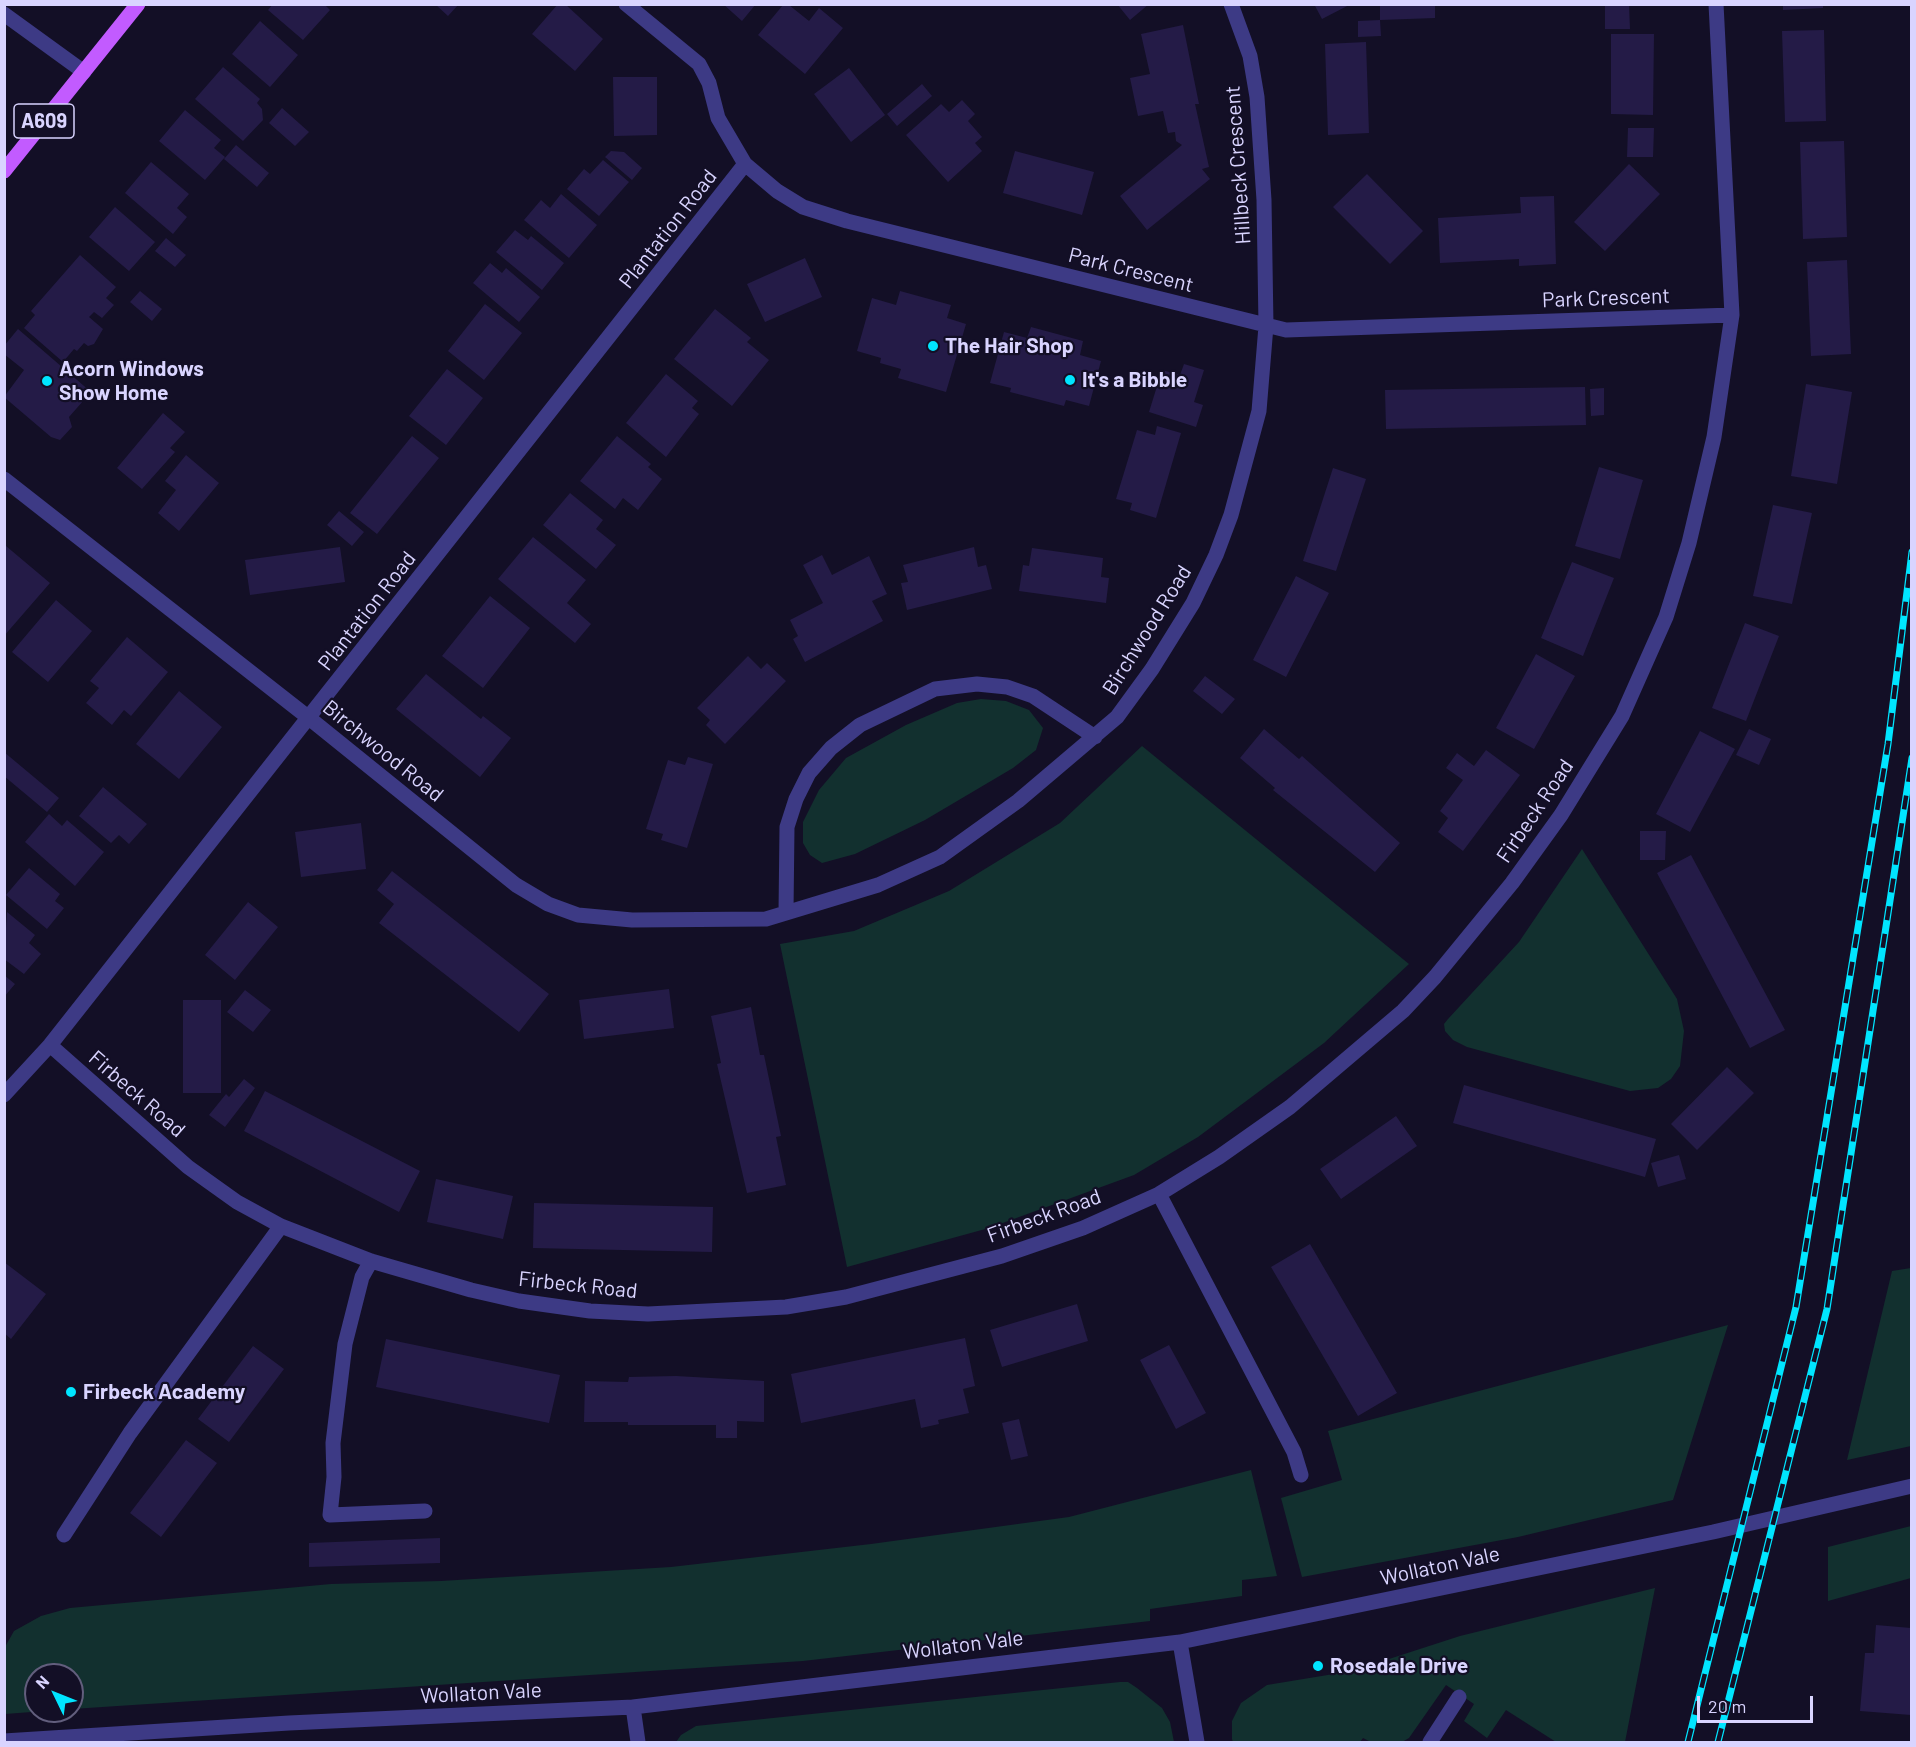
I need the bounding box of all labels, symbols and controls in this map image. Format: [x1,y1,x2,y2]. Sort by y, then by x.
street label: Hillbeck Crescent [1220,85,1256,245]
road number: A609 [14,104,74,138]
street label: Plantation Road [614,165,722,293]
street label: Park Crescent [1066,242,1196,298]
street label: Park Crescent [1542,283,1670,313]
place label: The Hair Shop [945,333,1074,359]
marker: The Hair Shop [926,339,940,353]
place label: Acorn Windows Show Home [59,356,204,406]
place label: It's a Bibble [1082,367,1187,393]
marker: It's a Bibble [1063,373,1077,387]
marker: Acorn Windows Show Home [40,374,54,388]
street label: Plantation Road [313,547,421,675]
street label: Birchwood Road [1097,561,1197,699]
street label: Birchwood Road [318,695,448,807]
street label: Firbeck Road [1491,754,1579,868]
street label: Firbeck Road [84,1045,190,1143]
street label: Firbeck Road [984,1184,1104,1248]
street label: Firbeck Road [517,1266,639,1304]
place label: Firbeck Academy [83,1379,245,1405]
marker: Firbeck Academy [64,1385,78,1399]
street label: Wollaton Vale [1378,1541,1502,1591]
street label: Wollaton Vale [901,1625,1025,1665]
place label: Rosedale Drive [1330,1653,1468,1679]
marker: Rosedale Drive [1311,1659,1325,1673]
north arrow [24,1663,84,1723]
text: N [31,1671,53,1692]
street label: Wollaton Vale [420,1677,542,1709]
scale bar [1700,1684,1816,1722]
text: 20 m [1708,1695,1746,1717]

